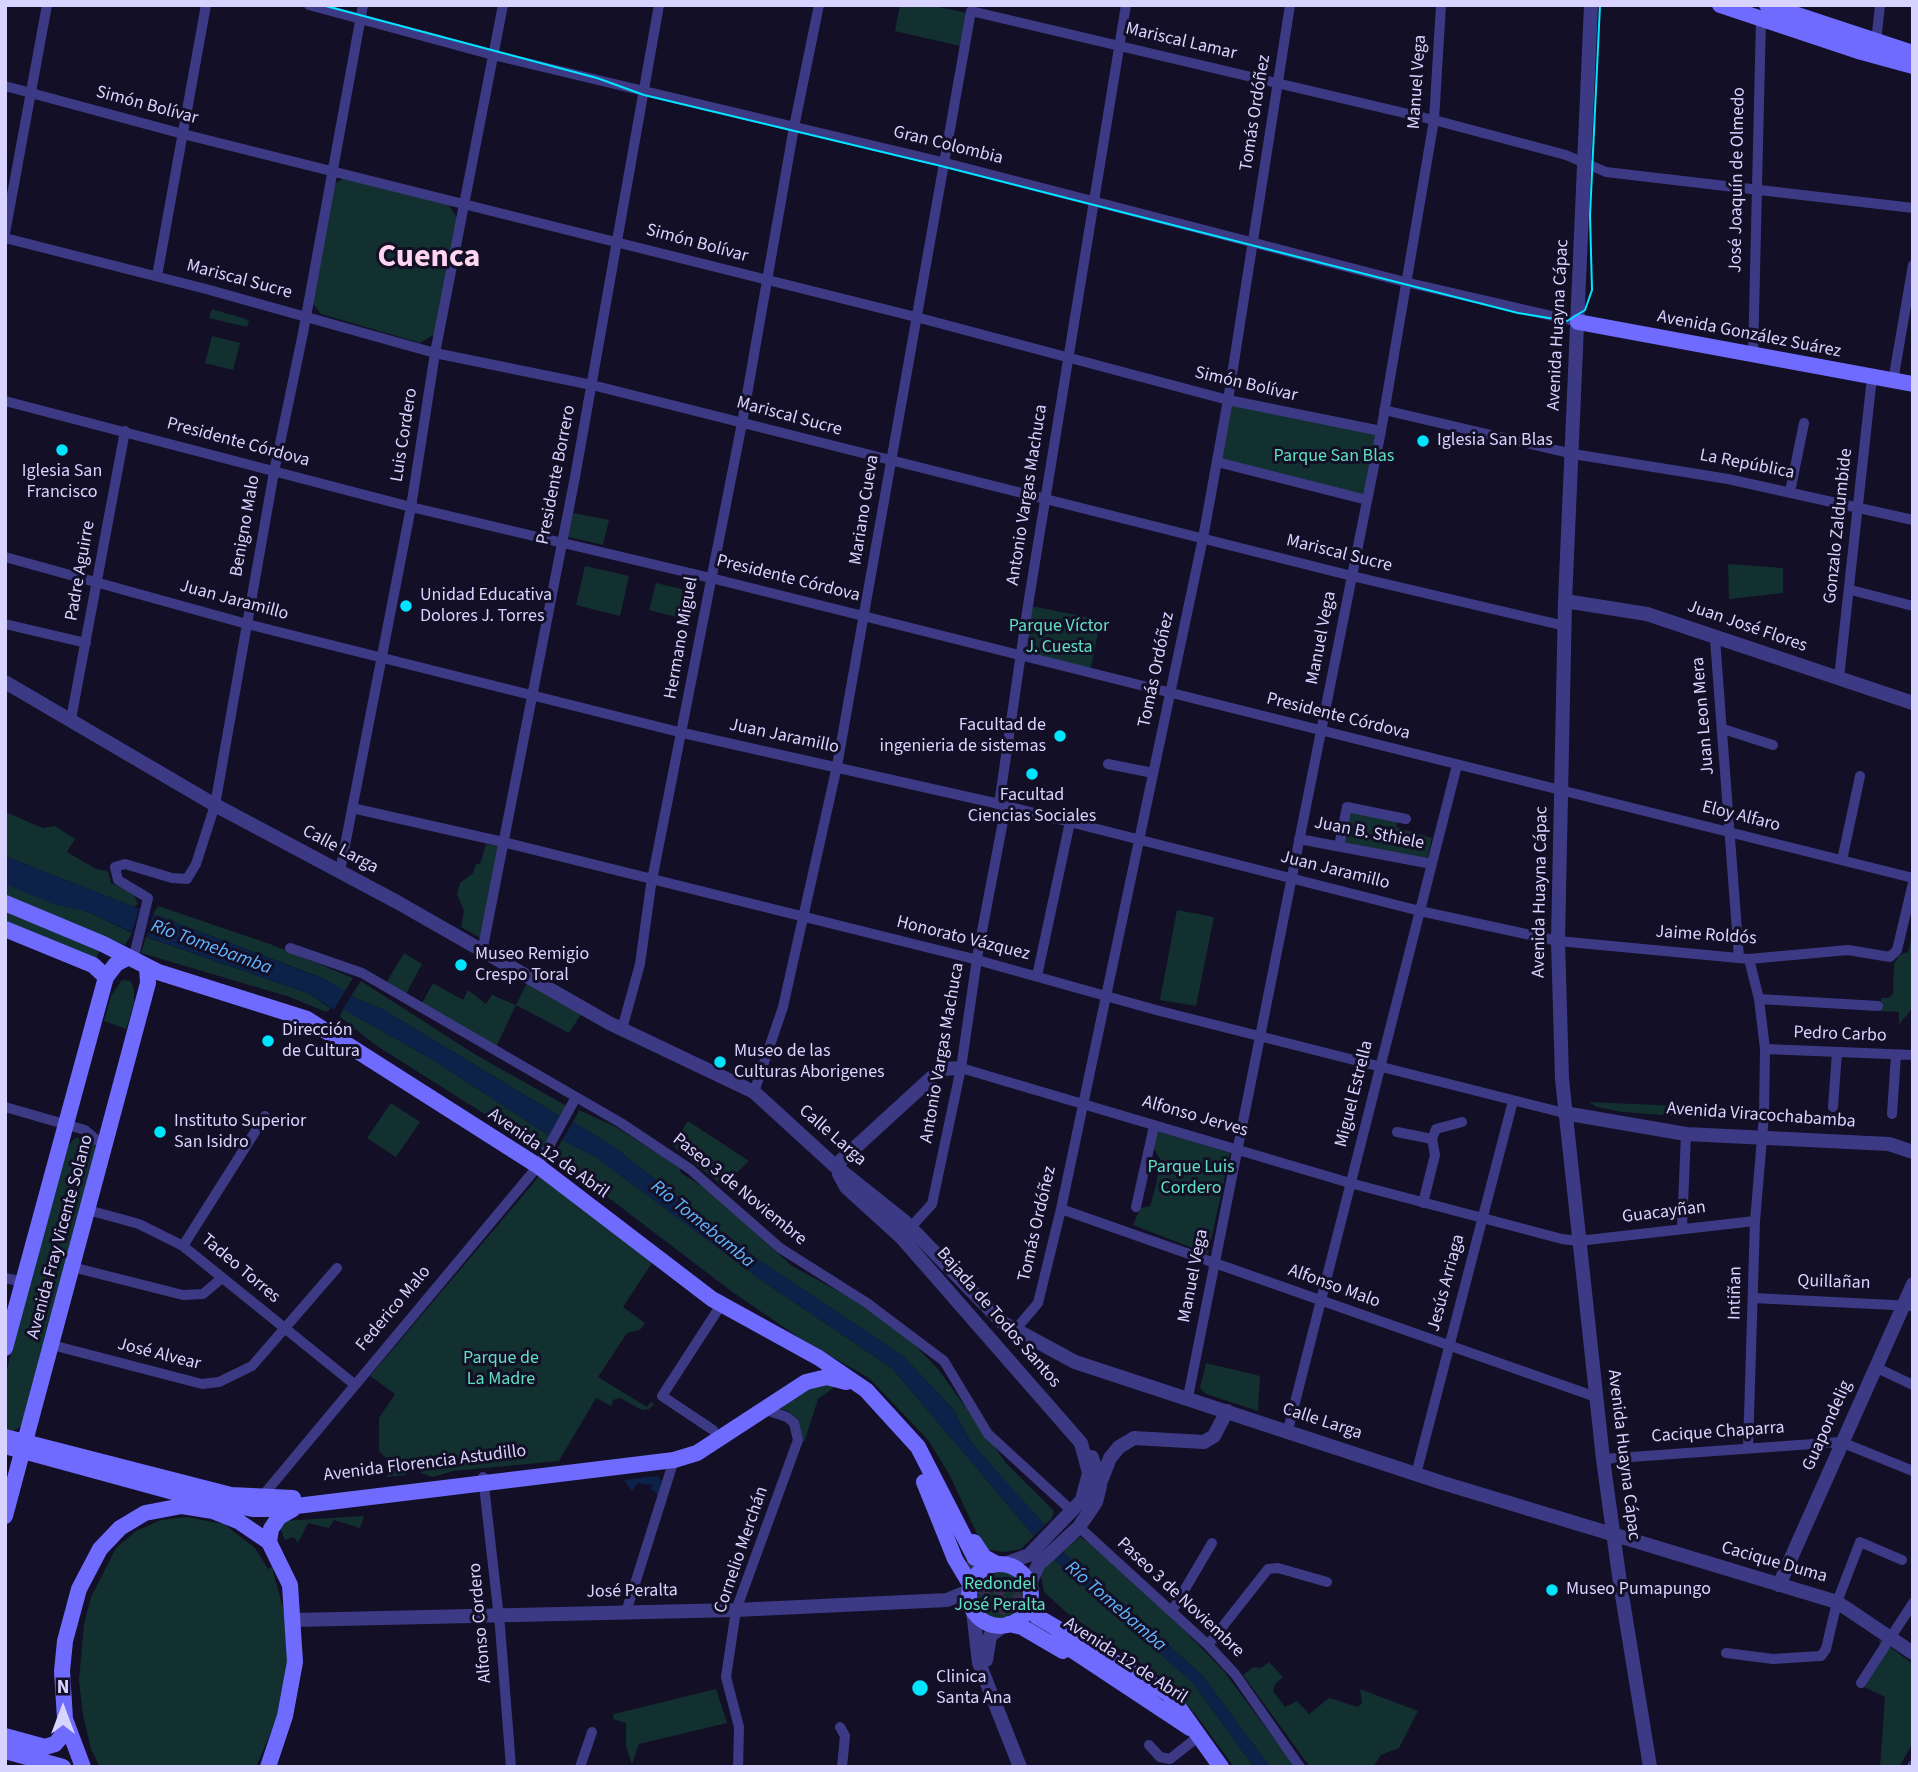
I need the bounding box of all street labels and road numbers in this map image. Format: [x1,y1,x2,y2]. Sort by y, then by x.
street label: Mariscal Lamar [1123,19,1239,65]
street label: Manuel Vega [1404,34,1432,130]
street label: Tomás Ordóñez [1236,53,1276,173]
street label: Simón Bolívar [94,82,200,130]
street label: José Joaquín de Olmedo [1726,87,1750,273]
street label: Gran Colombia [891,122,1005,170]
street label: Simón Bolívar [644,220,750,268]
street label: Avenida Huayna Cápac [1544,239,1574,411]
street label: Mariscal Sucre [184,256,294,304]
street label: Avenida González Suárez [1655,307,1843,363]
street label: Simón Bolívar [1192,363,1300,407]
street label: Luis Cordero [387,387,423,483]
street label: Mariscal Sucre [734,393,844,441]
street label: Presidente Borrero [533,403,581,547]
street label: Antonio Vargas Machuca [1003,403,1053,587]
street label: Presidente Córdova [164,414,312,472]
street label: La República [1698,445,1796,485]
street label: Gonzalo Zaldumbide [1820,447,1858,605]
street label: Mariano Cueva [846,453,884,567]
street label: Benigno Malo [226,474,266,578]
street label: Padre Aguirre [62,519,100,623]
street label: Mariscal Sucre [1284,530,1394,578]
street label: Presidente Córdova [714,551,862,607]
street label: Hermano Miguel [661,575,703,701]
street label: Juan Jaramillo [177,576,291,626]
street label: Manuel Vega [1302,590,1342,686]
street label: Juan José Flores [1684,596,1810,658]
street label: Tomás Ordóñez [1134,610,1180,730]
street label: Juan Leon Mera [1688,656,1720,776]
street label: Presidente Córdova [1264,689,1412,745]
street label: Juan Jaramillo [727,715,841,759]
street label: Eloy Alfaro [1700,797,1782,837]
street label: Avenida Huayna Cápac [1529,806,1553,978]
street label: Juan B. Sthiele [1312,813,1426,855]
street label: Calle Larga [298,821,382,879]
street label: Juan Jaramillo [1278,847,1392,895]
street label: Honorato Vázquez [894,912,1032,966]
street label: Jaime Roldós [1655,922,1757,950]
street label: Antonio Vargas Machuca [916,961,970,1145]
street label: Pedro Carbo [1793,1023,1887,1047]
street label: Miguel Estrella [1331,1038,1379,1150]
street label: Alfonso Jerves [1140,1092,1250,1142]
street label: Avenida Viracochabamba [1666,1099,1856,1133]
street label: Calle Larga [794,1101,870,1171]
street label: Avenida 12 de Abril [483,1104,613,1204]
street label: Paseo 3 de Noviembre [668,1129,810,1251]
street label: Avenida Fray Vicente Solano [23,1133,99,1341]
street label: Tomás Ordóñez [1014,1164,1062,1284]
street label: Guacayñan [1621,1197,1707,1229]
street label: Manuel Vega [1174,1228,1214,1324]
street label: Tadeo Torres [196,1230,284,1308]
street label: Jesús Arriaga [1424,1232,1470,1334]
street label: Bajada de Todos Santos [931,1243,1065,1393]
street label: Alfonso Malo [1285,1260,1383,1314]
street label: Federico Malo [352,1262,436,1356]
street label: Intiñan [1725,1266,1747,1320]
street label: Quillañan [1797,1271,1871,1295]
street label: José Alvear [115,1334,203,1376]
street label: Avenida Huayna Cápac [1602,1368,1644,1542]
street label: Guapondelig [1798,1377,1858,1475]
street label: Calle Larga [1279,1399,1365,1445]
street label: Cacique Chaparra [1651,1418,1785,1448]
street label: Avenida Florencia Astudillo [323,1441,527,1487]
street label: Cornelio Merchán [710,1484,774,1616]
street label: Paseo 3 de Noviembre [1112,1533,1248,1663]
street label: Cacique Duma [1719,1538,1829,1588]
street label: Alfonso Cordero [465,1562,497,1684]
street label: José Peralta [586,1580,678,1604]
street label: Avenida 12 de Abril [1059,1613,1191,1709]

